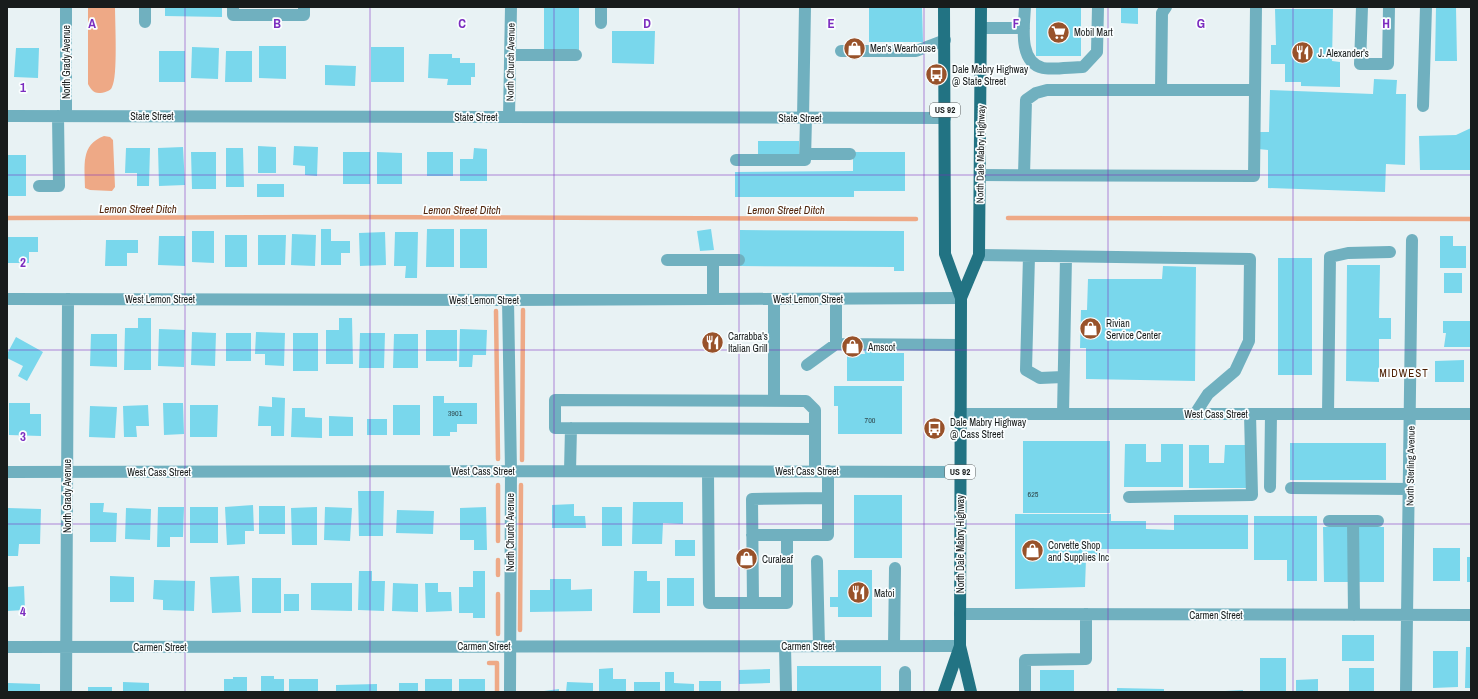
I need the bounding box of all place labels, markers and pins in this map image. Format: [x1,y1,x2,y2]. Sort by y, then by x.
supermarket icon: Mobil Mart [1046,19,1072,45]
place label: Mobil Mart [1074,26,1113,39]
shop icon: Men's Wearhouse [842,35,868,61]
restaurant icon: J. Alexander's [1289,40,1315,66]
place label: Men's Wearhouse [870,42,936,55]
place label: J. Alexander's [1318,47,1369,60]
bus stop icon: Dale Mabry Highway @ State Street [923,62,949,88]
place label: Dale Mabry Highway @ State Street [952,63,1029,88]
shop icon: Rivian Service Center [1078,316,1104,342]
place label: Rivian Service Center [1106,317,1161,342]
restaurant icon: Carrabba's Italian Grill [699,329,725,355]
place label: Carrabba's Italian Grill [728,330,768,355]
shop icon: Amscot [840,334,866,360]
place label: Amscot [867,341,896,354]
bus stop icon: Dale Mabry Highway @ Cass Street [921,415,947,441]
place label: Dale Mabry Highway @ Cass Street [950,416,1027,441]
shop icon: Corvette Shop and Supplies Inc [1020,538,1046,564]
place label: Corvette Shop and Supplies Inc [1048,539,1109,564]
shop icon: Curaleaf [734,546,760,572]
place label: Curaleaf [762,553,794,566]
restaurant icon: Matoi [845,580,871,606]
place label: Matoi [874,587,895,600]

